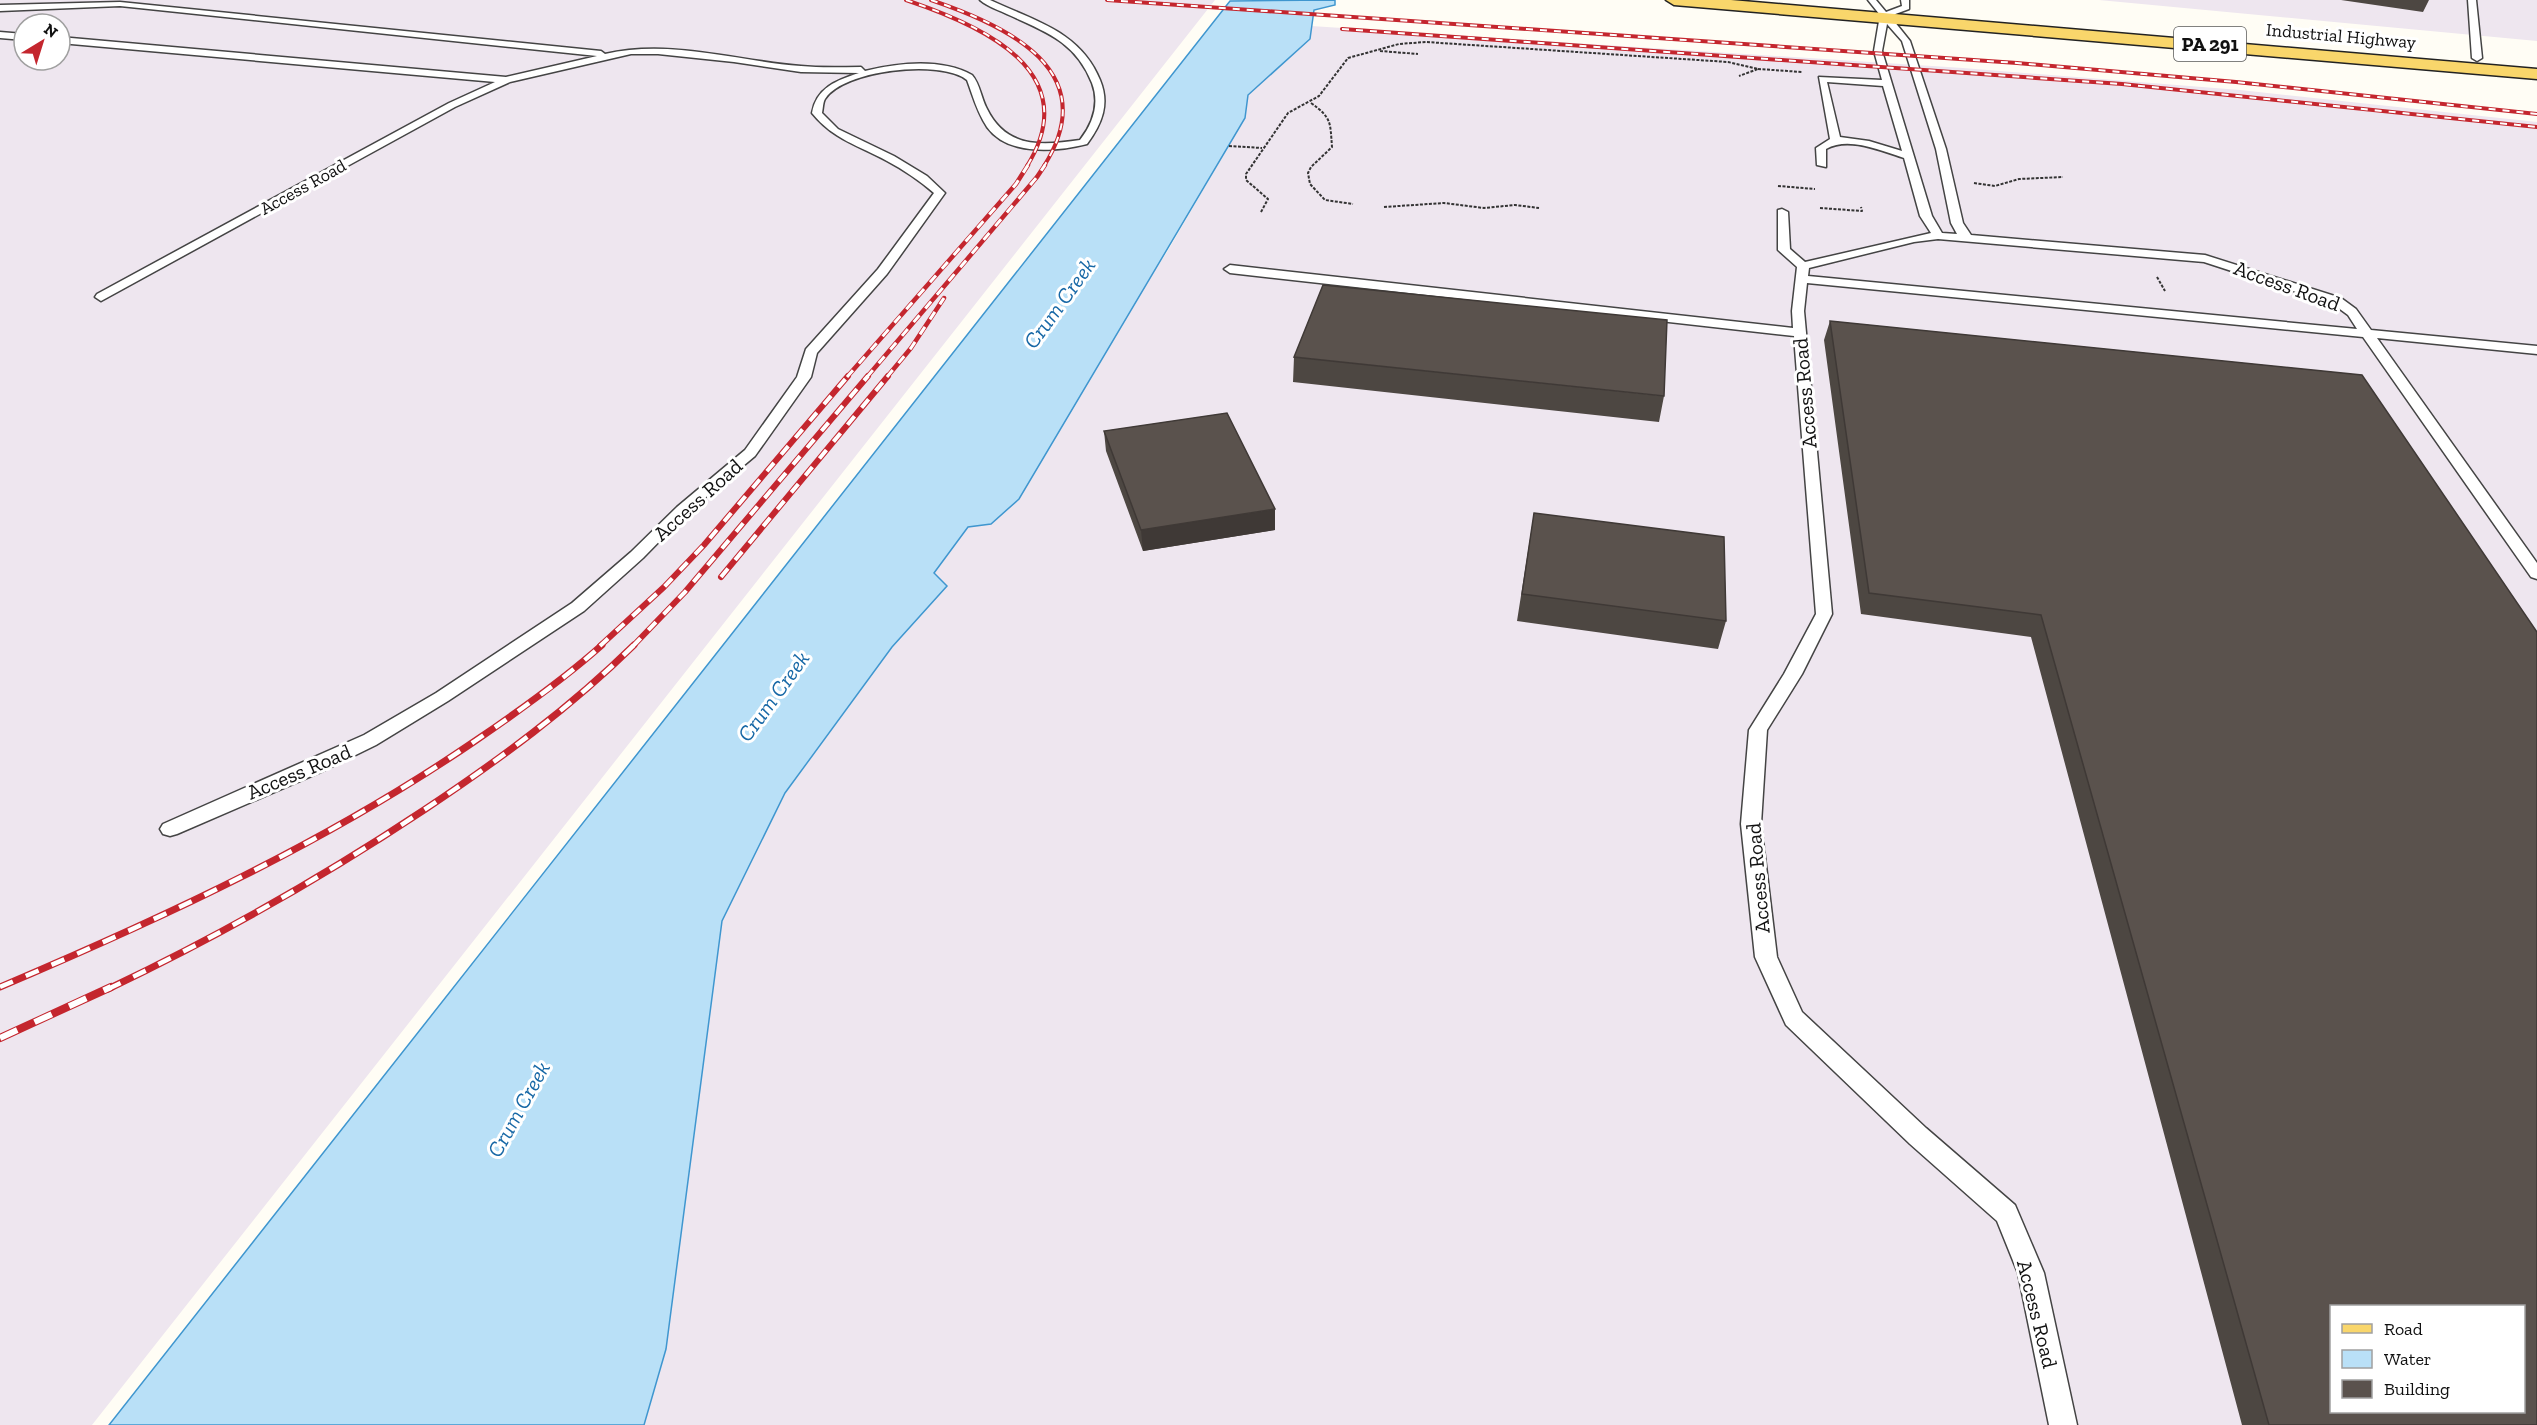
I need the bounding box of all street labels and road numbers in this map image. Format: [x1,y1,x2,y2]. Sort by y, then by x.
street label: Industrial Highway [2265,18,2418,54]
road number: PA 291 [2174,27,2246,61]
street label: Access Road [256,154,350,220]
street label: Access Road [2231,255,2344,316]
street label: Access Road [1787,336,1822,449]
street label: Access Road [648,453,748,546]
street label: Access Road [243,738,355,805]
street label: Access Road [1740,821,1775,934]
street label: Access Road [2012,1257,2063,1371]

